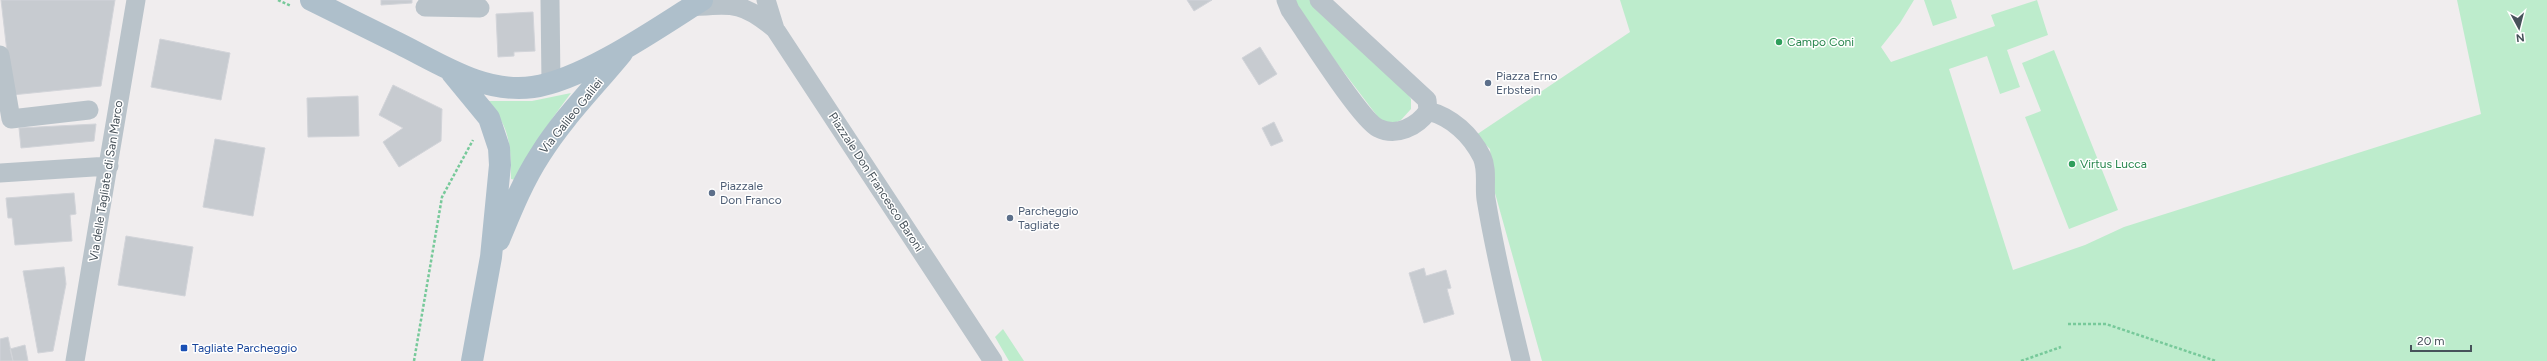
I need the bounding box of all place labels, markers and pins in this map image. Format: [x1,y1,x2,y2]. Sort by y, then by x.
place label: Campo Coni [1787,35,1854,49]
marker: Campo Coni [1774,37,1784,47]
place label: Piazza Erno Erbstein [1496,69,1558,97]
marker: Piazza Erno Erbstein [1483,78,1493,88]
place label: Virtus Lucca [2080,157,2147,171]
marker: Virtus Lucca [2067,159,2077,169]
place label: Piazzale Don Franco [720,179,782,207]
marker: Piazzale Don Franco [707,188,717,198]
place label: Parcheggio Tagliate [1018,204,1079,232]
marker: Parcheggio Tagliate [1005,213,1015,223]
place label: Tagliate Parcheggio [192,341,297,355]
marker: Tagliate Parcheggio [179,343,189,353]

